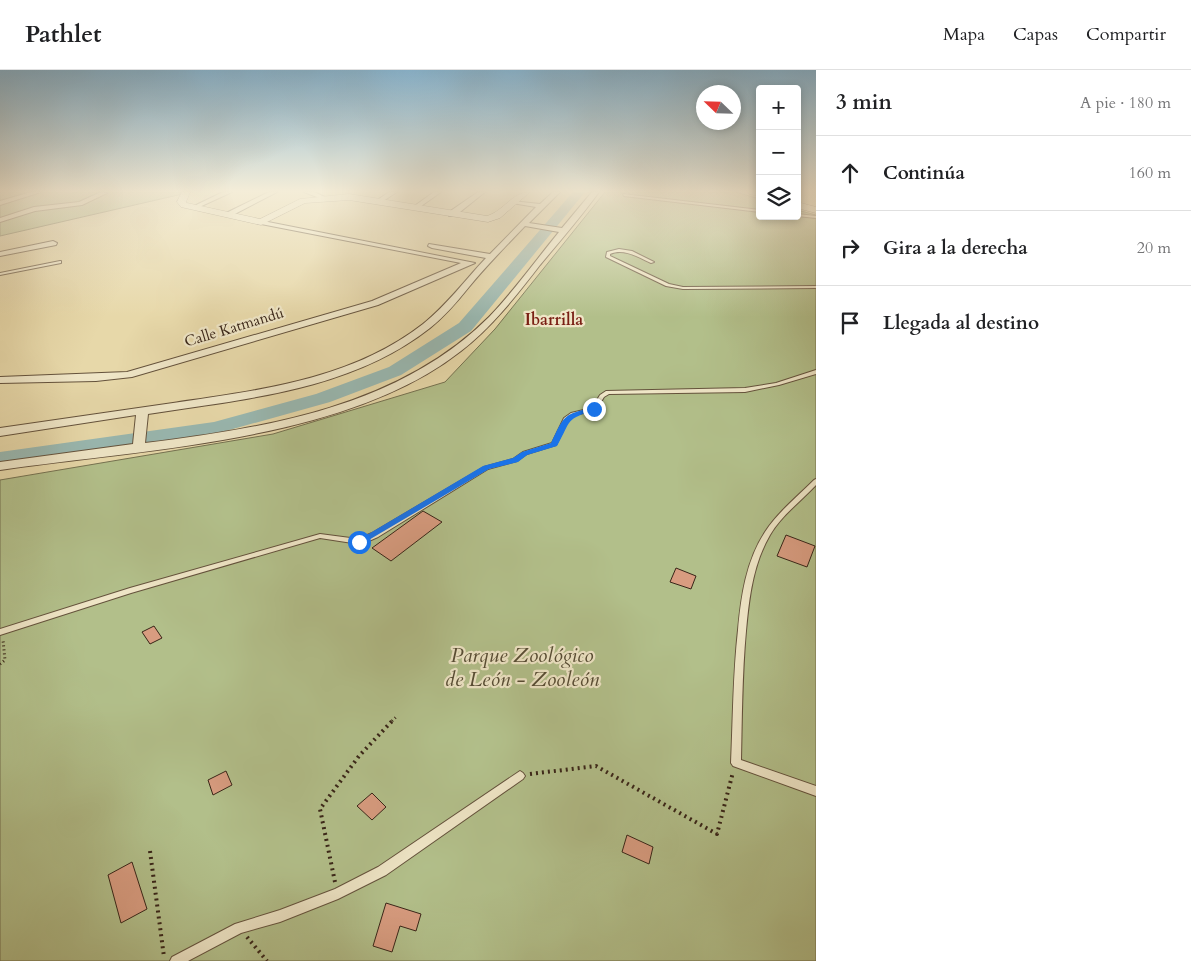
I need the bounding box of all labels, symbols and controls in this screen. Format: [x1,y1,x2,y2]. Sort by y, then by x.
text: Pathlet [25,18,102,51]
text: Mapa [943,22,985,47]
text: Capas [1013,22,1058,47]
text: Compartir [1086,22,1166,47]
north arrow [696,85,741,130]
map controls [756,85,801,220]
button: + [756,85,801,130]
text: 3 min [836,88,892,117]
text: A pie · 180 m [1080,92,1171,114]
button: − [756,130,801,175]
icon: ahead [836,159,864,187]
text: Continúa [883,160,965,186]
text: 160 m [1129,162,1171,184]
button: layers [756,175,801,220]
icon: right [836,234,864,262]
text: Gira a la derecha [883,235,1028,261]
text: 20 m [1137,237,1171,259]
street label: Calle Katmandú [182,302,286,352]
district label: Ibarrilla [525,309,583,331]
icon: arrive [836,309,864,337]
text: Llegada al destino [883,310,1039,336]
route end [583,398,606,421]
route start [348,531,371,554]
park label: Parque Zoológico de León - Zooleón [445,641,600,694]

